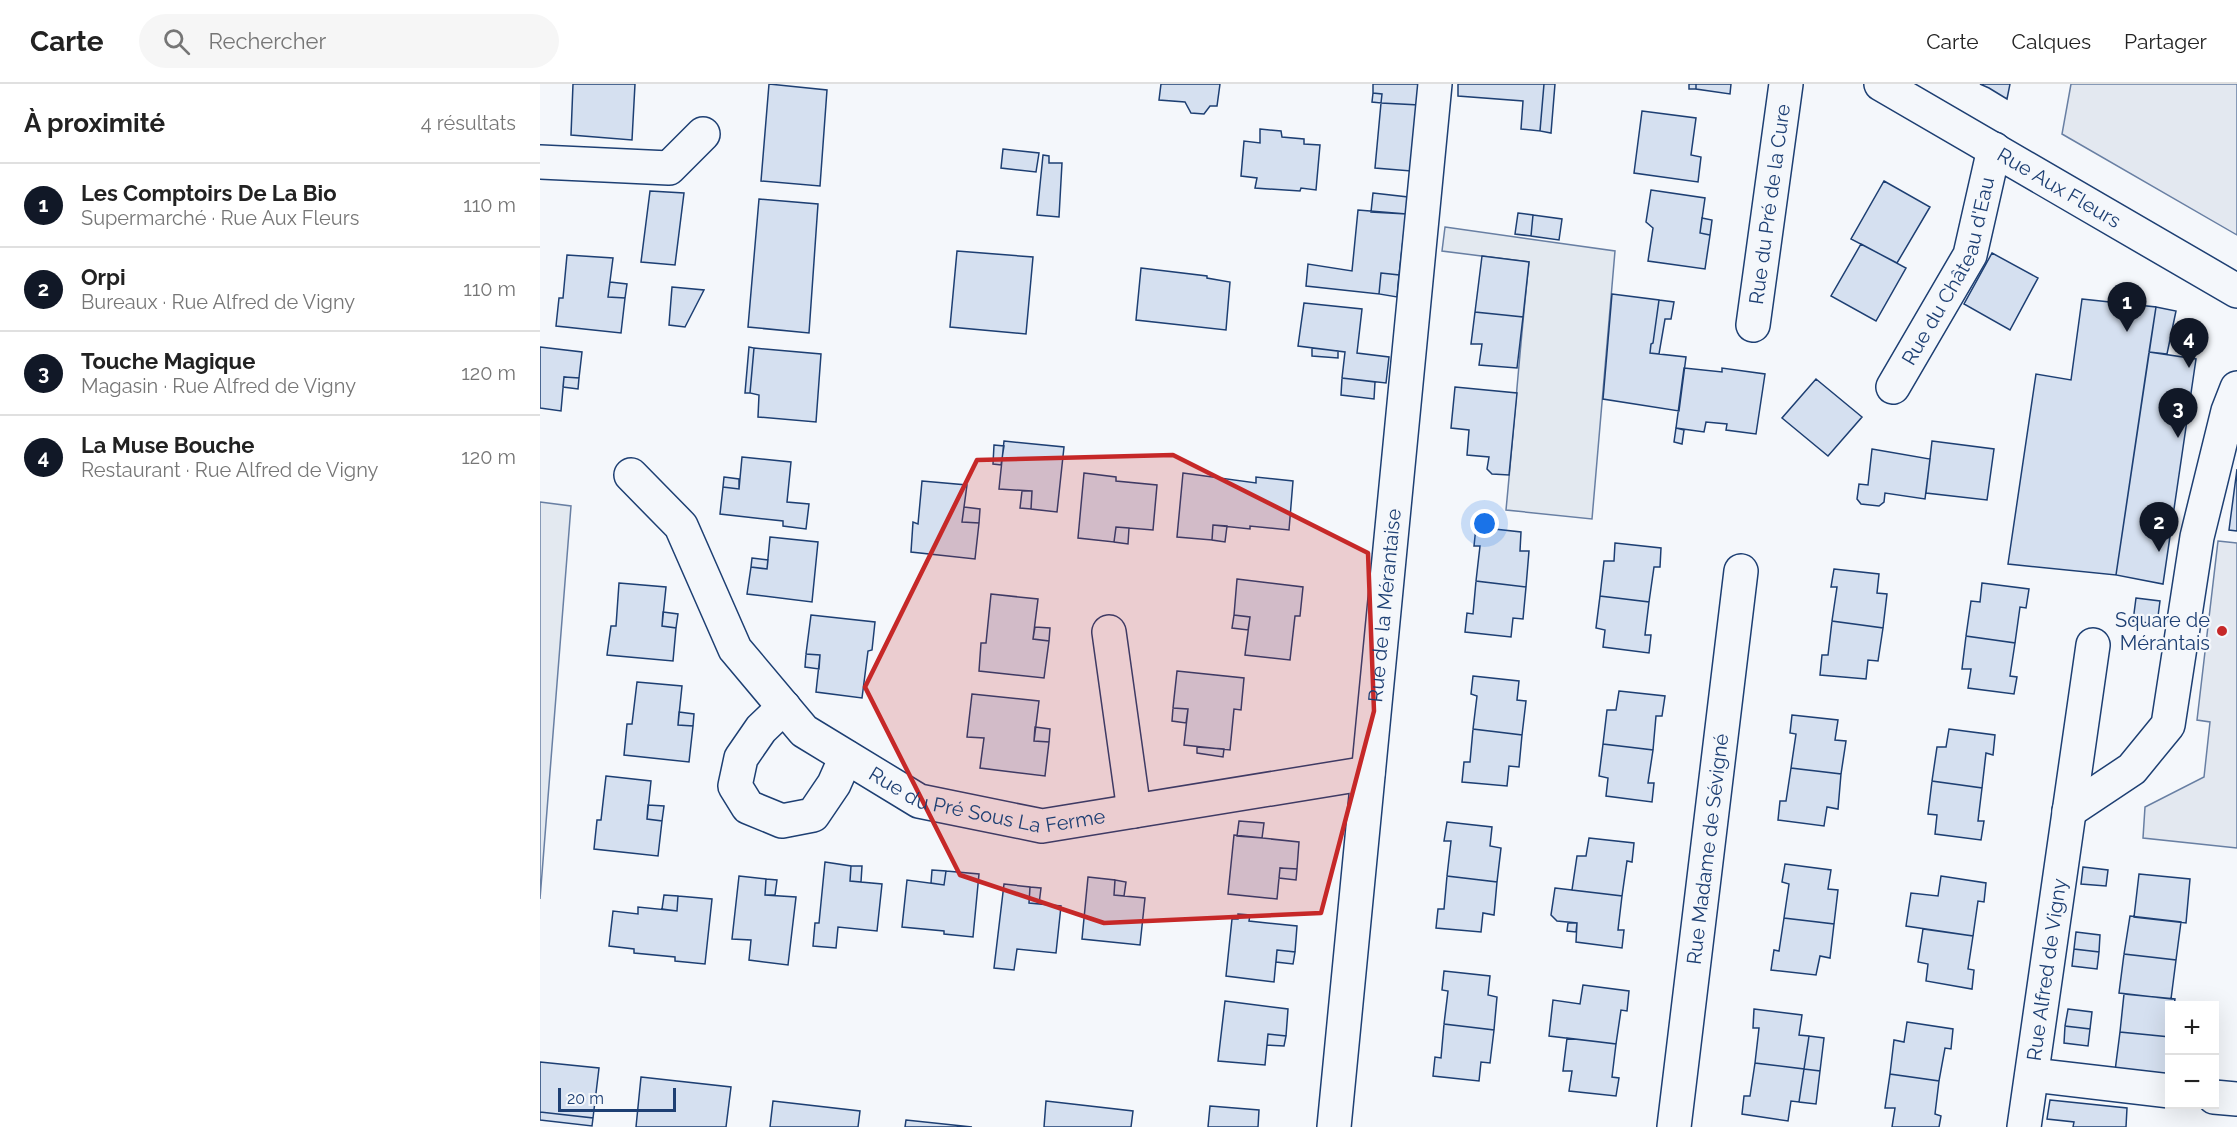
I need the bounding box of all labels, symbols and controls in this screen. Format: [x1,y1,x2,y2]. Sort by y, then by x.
search box [139,14,559,68]
text: Carte [30,25,103,58]
icon: search [160,25,193,58]
text: Rechercher [208,28,326,54]
text: Carte [1926,29,1979,54]
text: Calques [2012,29,2091,54]
text: Partager [2124,29,2207,54]
street label: Rue du Pré de la Cure [1744,102,1795,306]
text: À proximité [24,108,165,138]
text: 4 résultats [421,111,516,135]
street label: Rue Aux Fleurs [1993,142,2125,233]
street label: Rue du Château d'Eau [1897,175,1999,369]
text: Les Comptoirs De La Bio [81,180,337,206]
text: 1 [39,193,48,217]
text: 110 m [463,193,516,217]
text: Supermarché · Rue Aux Fleurs [81,206,359,230]
text: Orpi [81,264,126,290]
text: 2 [38,277,49,301]
text: 110 m [463,277,516,301]
pin: 1 [2108,282,2146,332]
text: Bureaux · Rue Alfred de Vigny [81,290,355,314]
pin: 4 [2170,318,2208,368]
text: Touche Magique [81,348,255,374]
text: 3 [38,361,49,385]
text: 120 m [461,361,516,385]
text: Magasin · Rue Alfred de Vigny [81,374,356,398]
pin: 3 [2158,388,2198,438]
text: La Muse Bouche [81,432,254,458]
text: 4 [38,445,49,469]
text: 120 m [461,445,516,469]
text: Restaurant · Rue Alfred de Vigny [81,458,378,482]
pin: 2 [2140,502,2178,552]
street label: Rue de la Mérantaise [1363,507,1406,703]
your location [1470,509,1499,538]
place label: Square de Mérantais [2115,608,2210,655]
marker: Square de Mérantais [2215,624,2229,638]
street label: Rue Madame de Sévigné [1682,732,1733,966]
street label: Rue du Pré Sous La Ferme [865,761,1107,838]
street label: Rue Alfred de Vigny [2022,877,2071,1062]
map controls [2165,1001,2219,1109]
button: + [2165,1001,2219,1055]
button: − [2165,1055,2219,1109]
scale bar [558,1085,676,1112]
text: 20 m [567,1089,604,1108]

